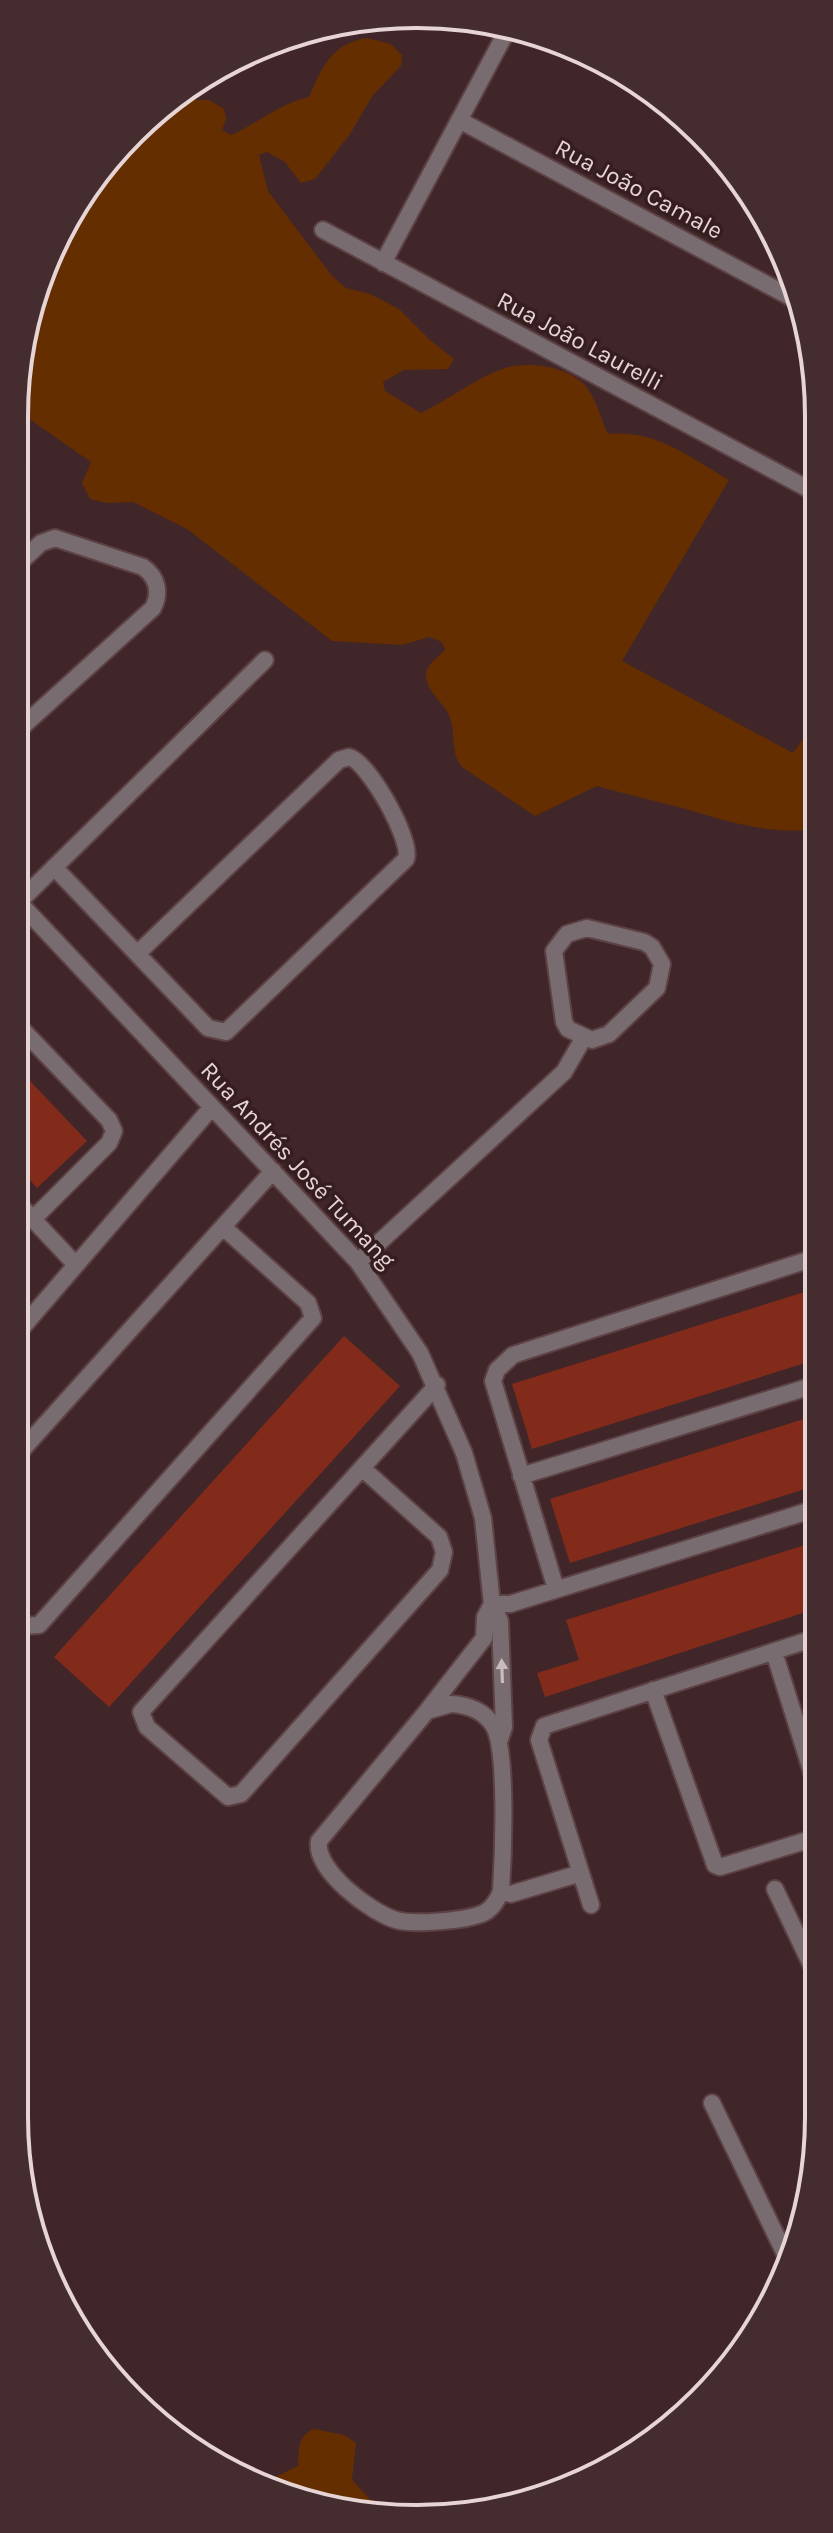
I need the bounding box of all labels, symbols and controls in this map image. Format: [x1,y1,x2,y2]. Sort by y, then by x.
street label: Rua João Camale [550,133,728,245]
street label: Rua João Laurelli [492,286,668,396]
street label: Rua Andrés José Tumang [195,1056,401,1274]
one-way arrow [495,1658,508,1683]

